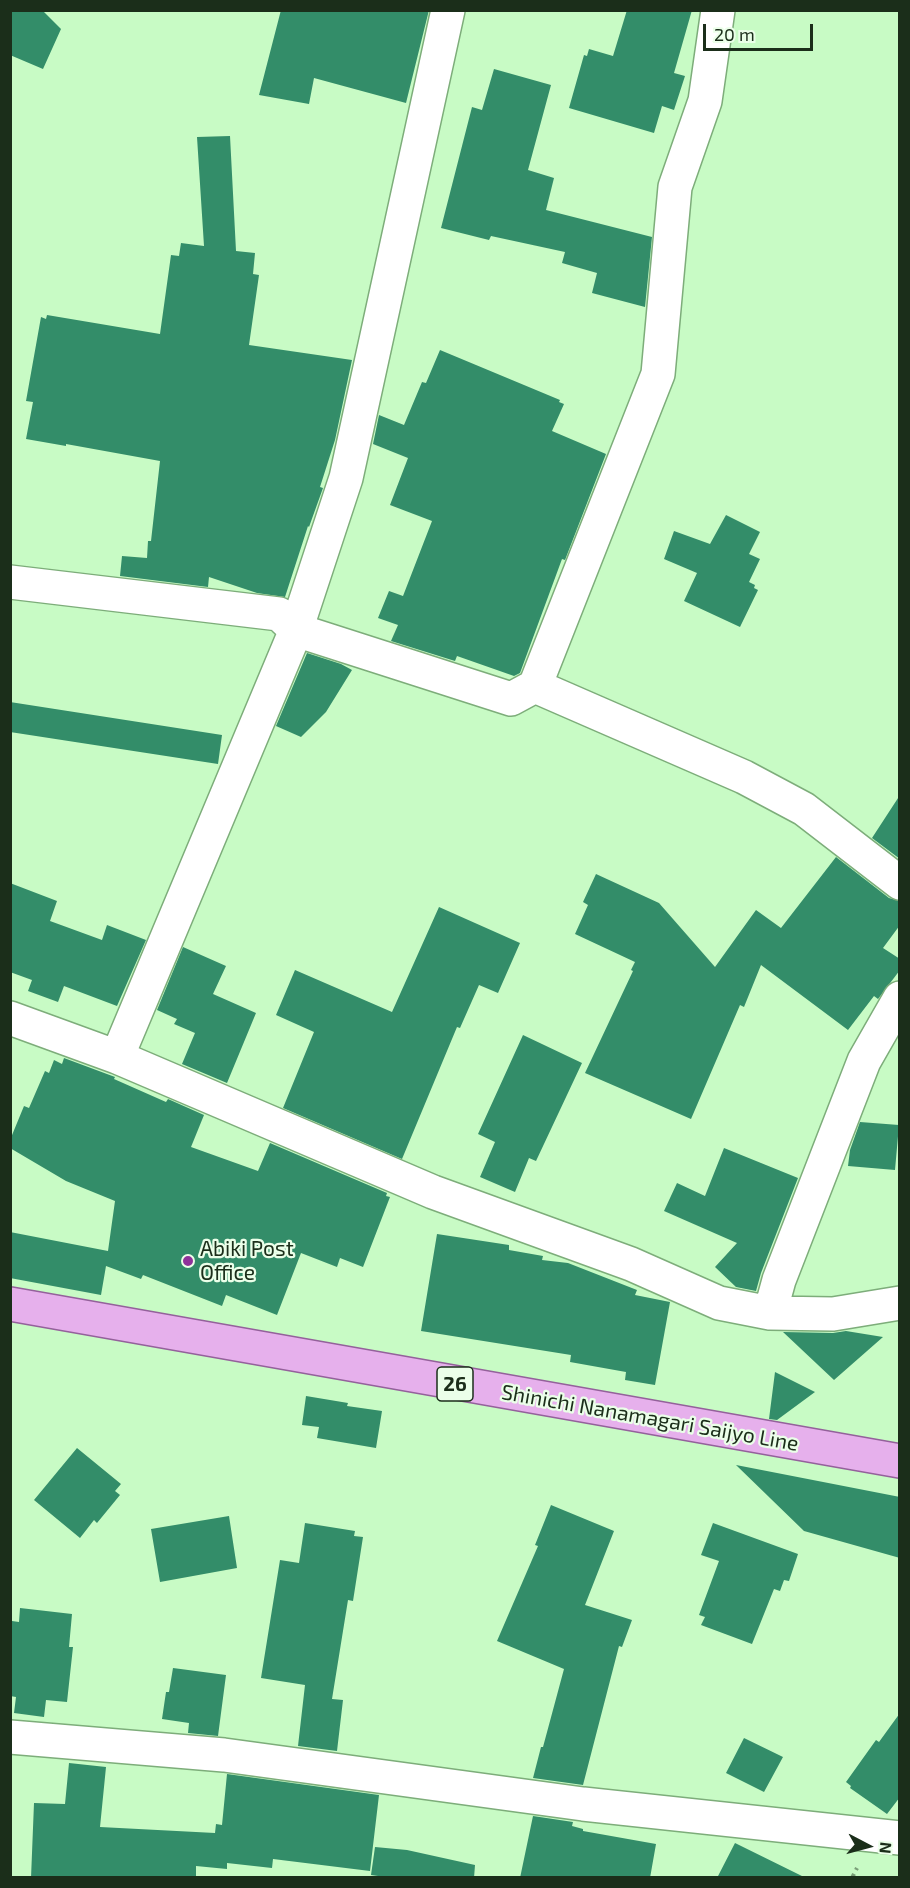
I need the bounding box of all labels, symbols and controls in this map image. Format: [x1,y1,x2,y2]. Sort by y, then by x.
scale bar [706,12,816,50]
text: 20 m [714,23,755,45]
place label: Abiki Post Office [200,1236,294,1286]
marker: Abiki Post Office [181,1254,195,1268]
road number: 26 [437,1367,473,1401]
street label: Shinichi Nanamagari Saijyo Line [499,1379,801,1457]
north arrow [838,1816,898,1876]
text: N [876,1841,896,1855]

